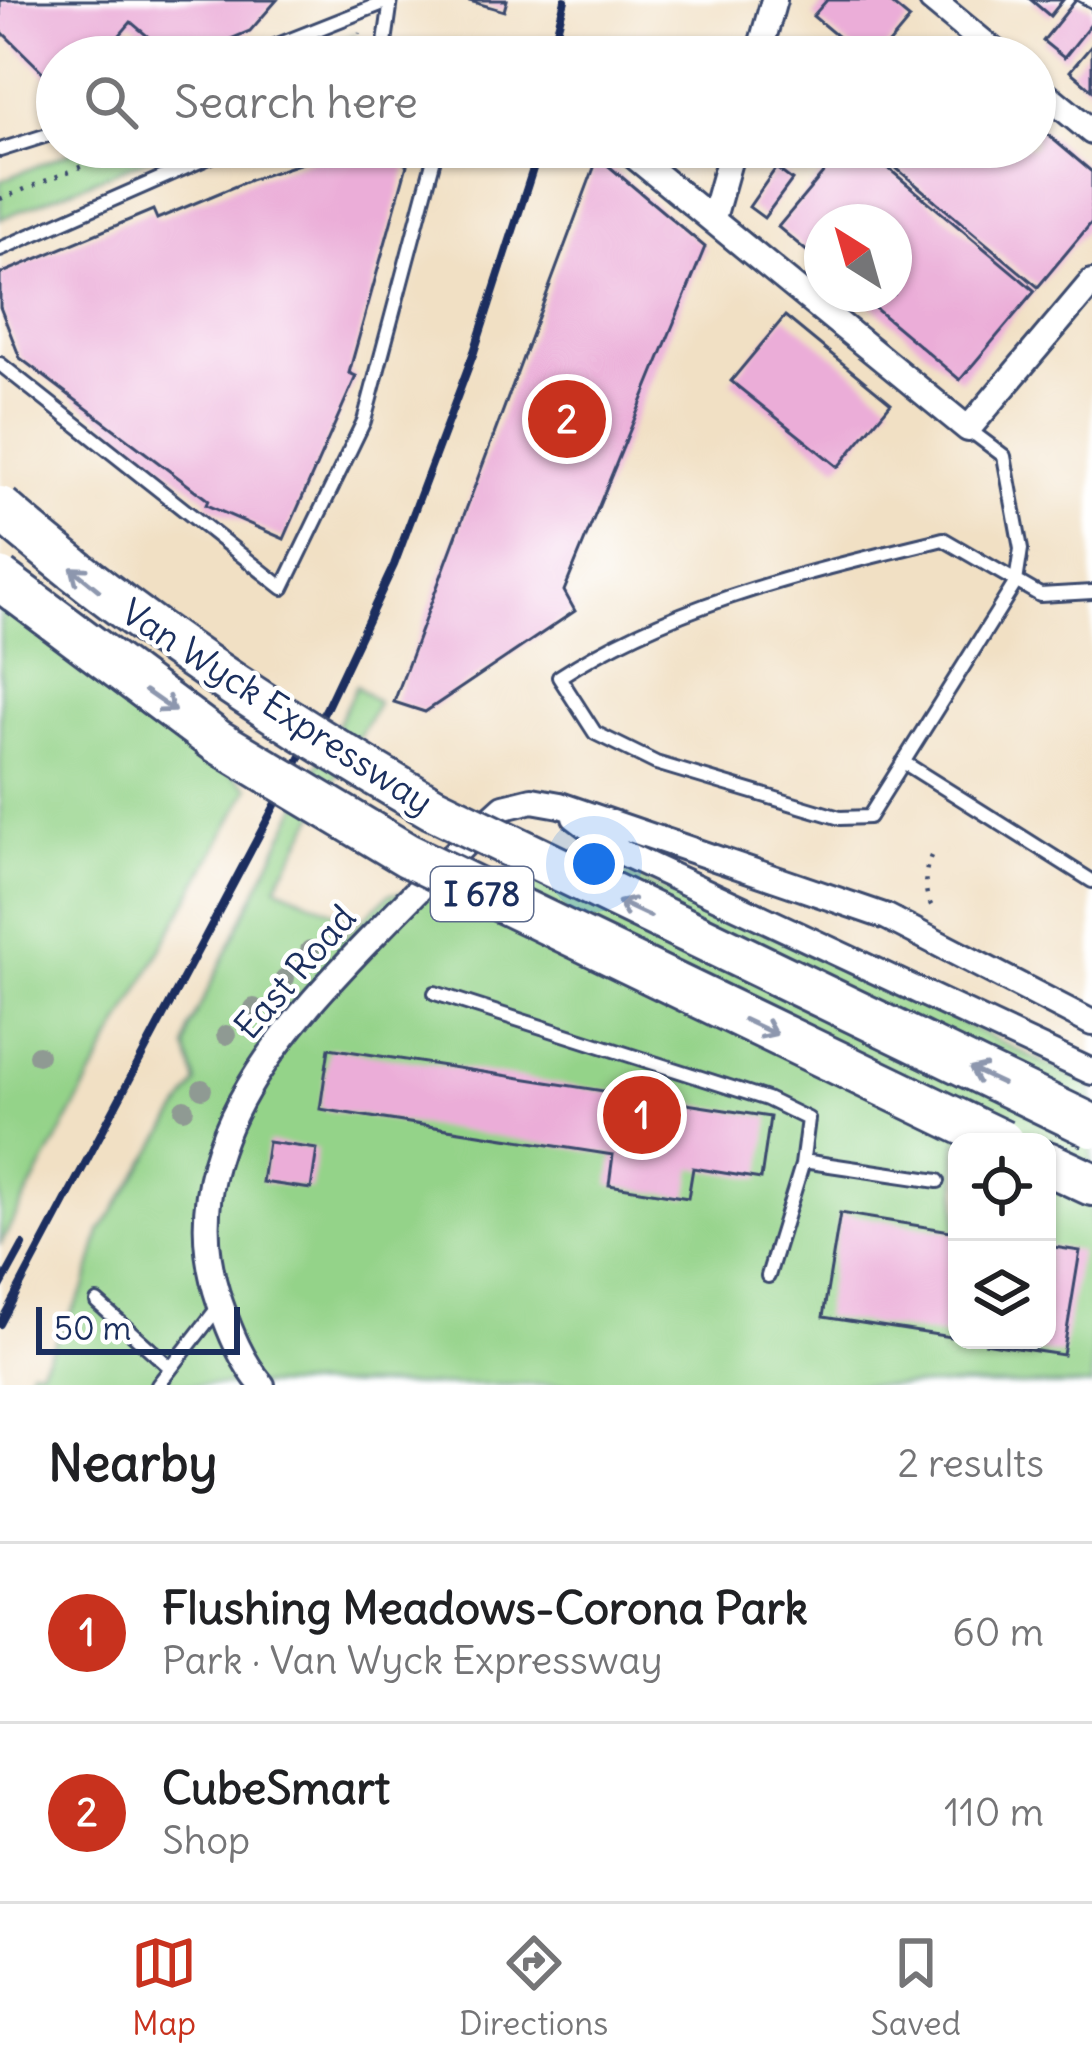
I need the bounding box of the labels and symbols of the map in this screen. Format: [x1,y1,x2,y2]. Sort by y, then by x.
north arrow [804,204,912,312]
pin: 2 [528,374,606,464]
one-way arrow [70,566,102,593]
street label: Van Wyck Expressway [113,589,441,825]
one-way arrow [142,688,176,713]
your location [564,834,624,894]
road number: I 678 [431,867,533,921]
street label: East Road [225,896,365,1048]
one-way arrow [617,897,653,919]
one-way arrow [741,1017,777,1039]
one-way arrow [969,1064,1005,1086]
pin: 1 [603,1070,681,1160]
scale bar [36,1301,240,1354]

